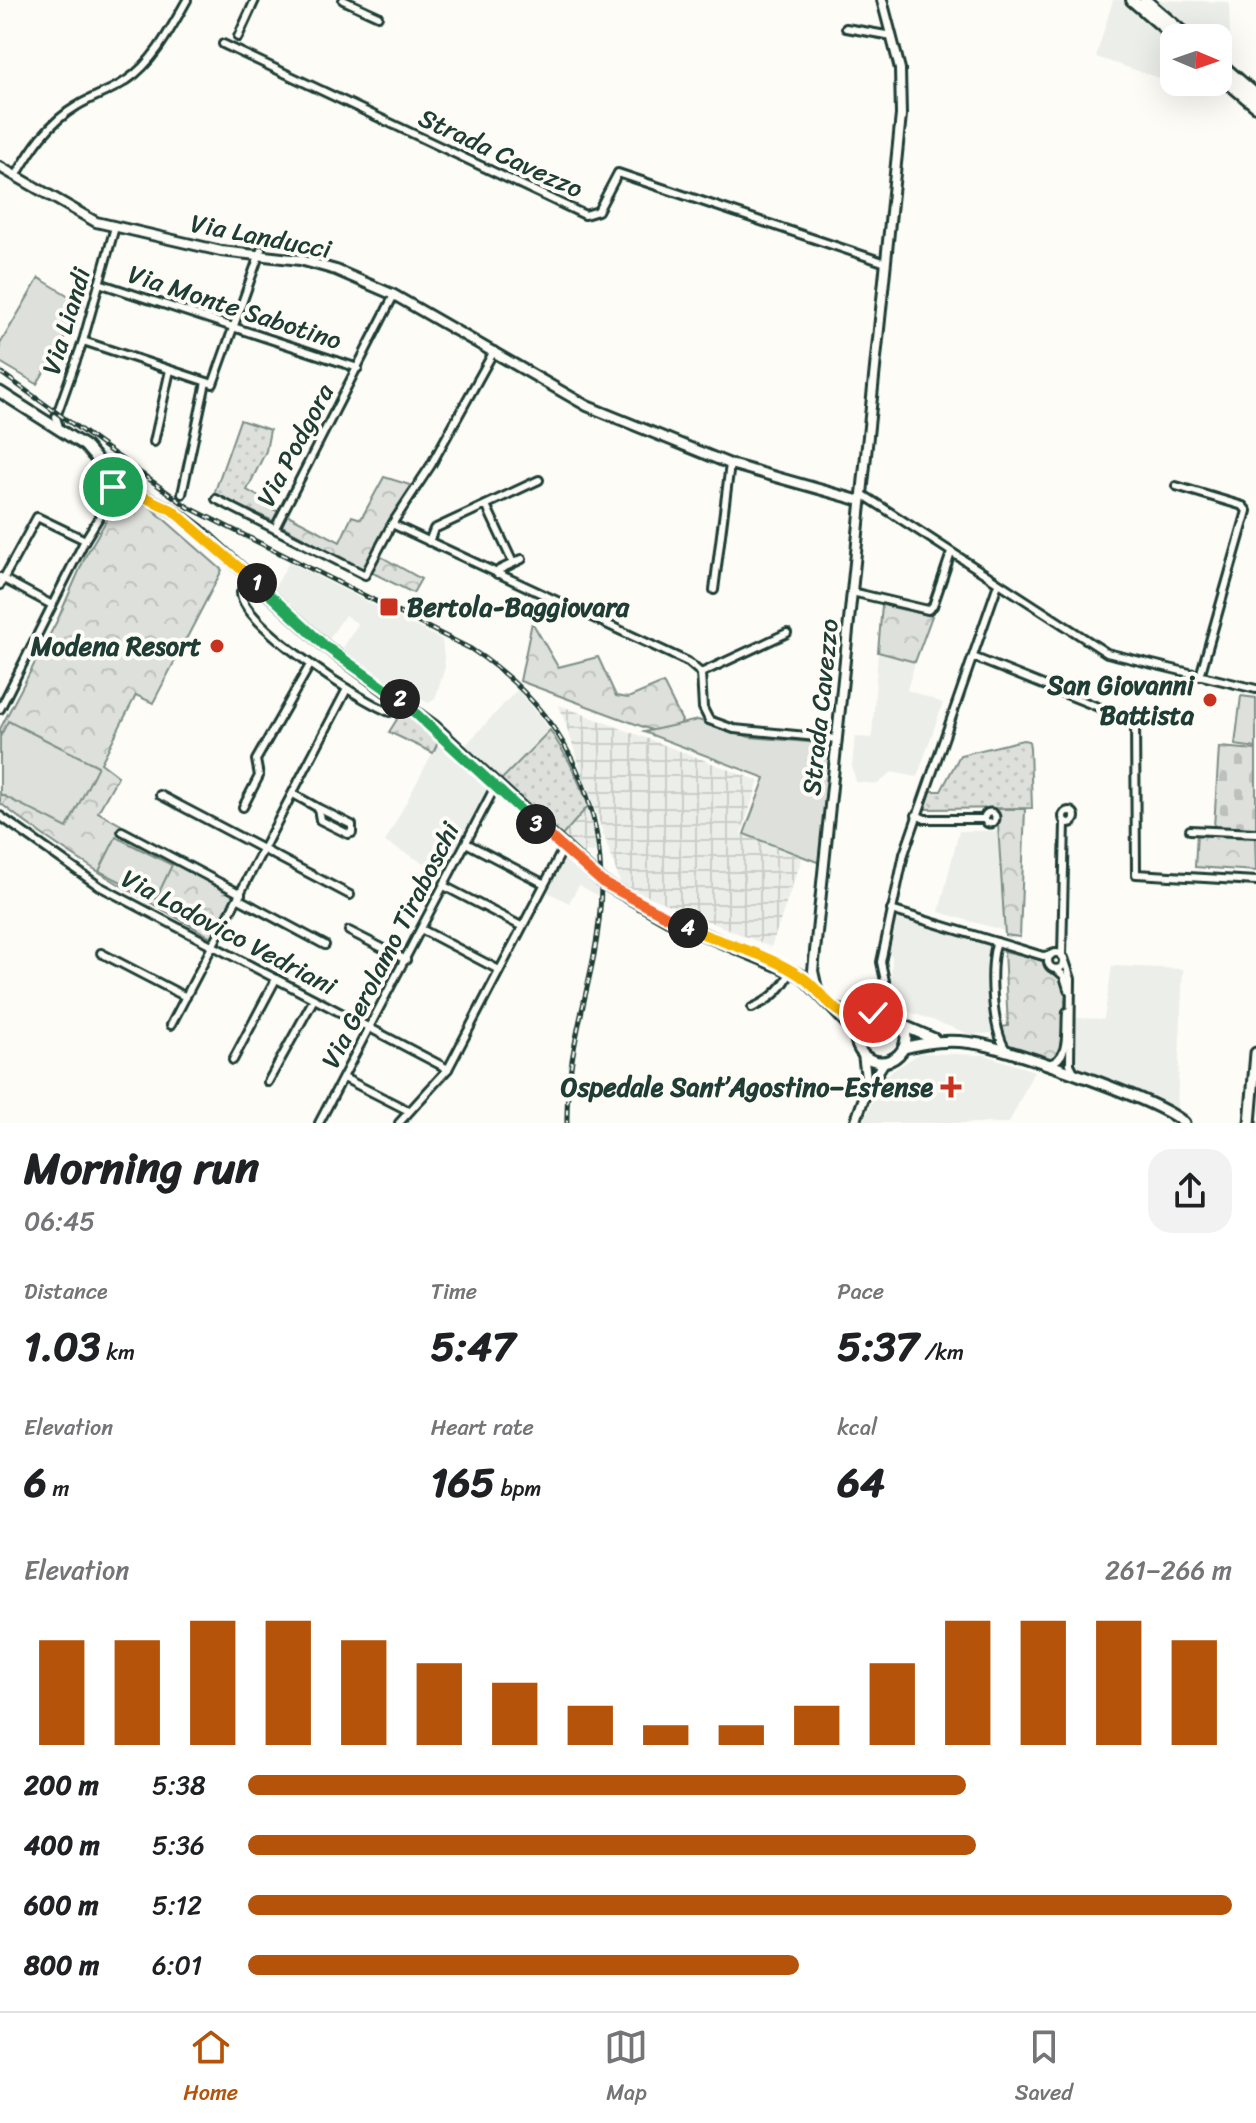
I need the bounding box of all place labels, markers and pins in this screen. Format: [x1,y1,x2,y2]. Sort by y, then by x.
pin [79,453,147,521]
pin: 1 [237,563,277,603]
place label: Bertola-Baggiovara [407,584,630,630]
marker: Bertola-Baggiovara [378,596,400,618]
place label: Modena Resort [30,623,202,669]
marker: Modena Resort [208,637,226,655]
place label: San Giovanni Battista [1046,662,1196,738]
pin: 2 [380,679,420,719]
marker: San Giovanni Battista [1201,691,1219,709]
pin: 3 [516,804,556,844]
pin: 4 [668,908,708,948]
pin [839,979,907,1047]
place label: Ospedale Sant’Agostino–Estense [561,1064,933,1110]
marker: Ospedale Sant’Agostino–Estense [940,1076,962,1098]

